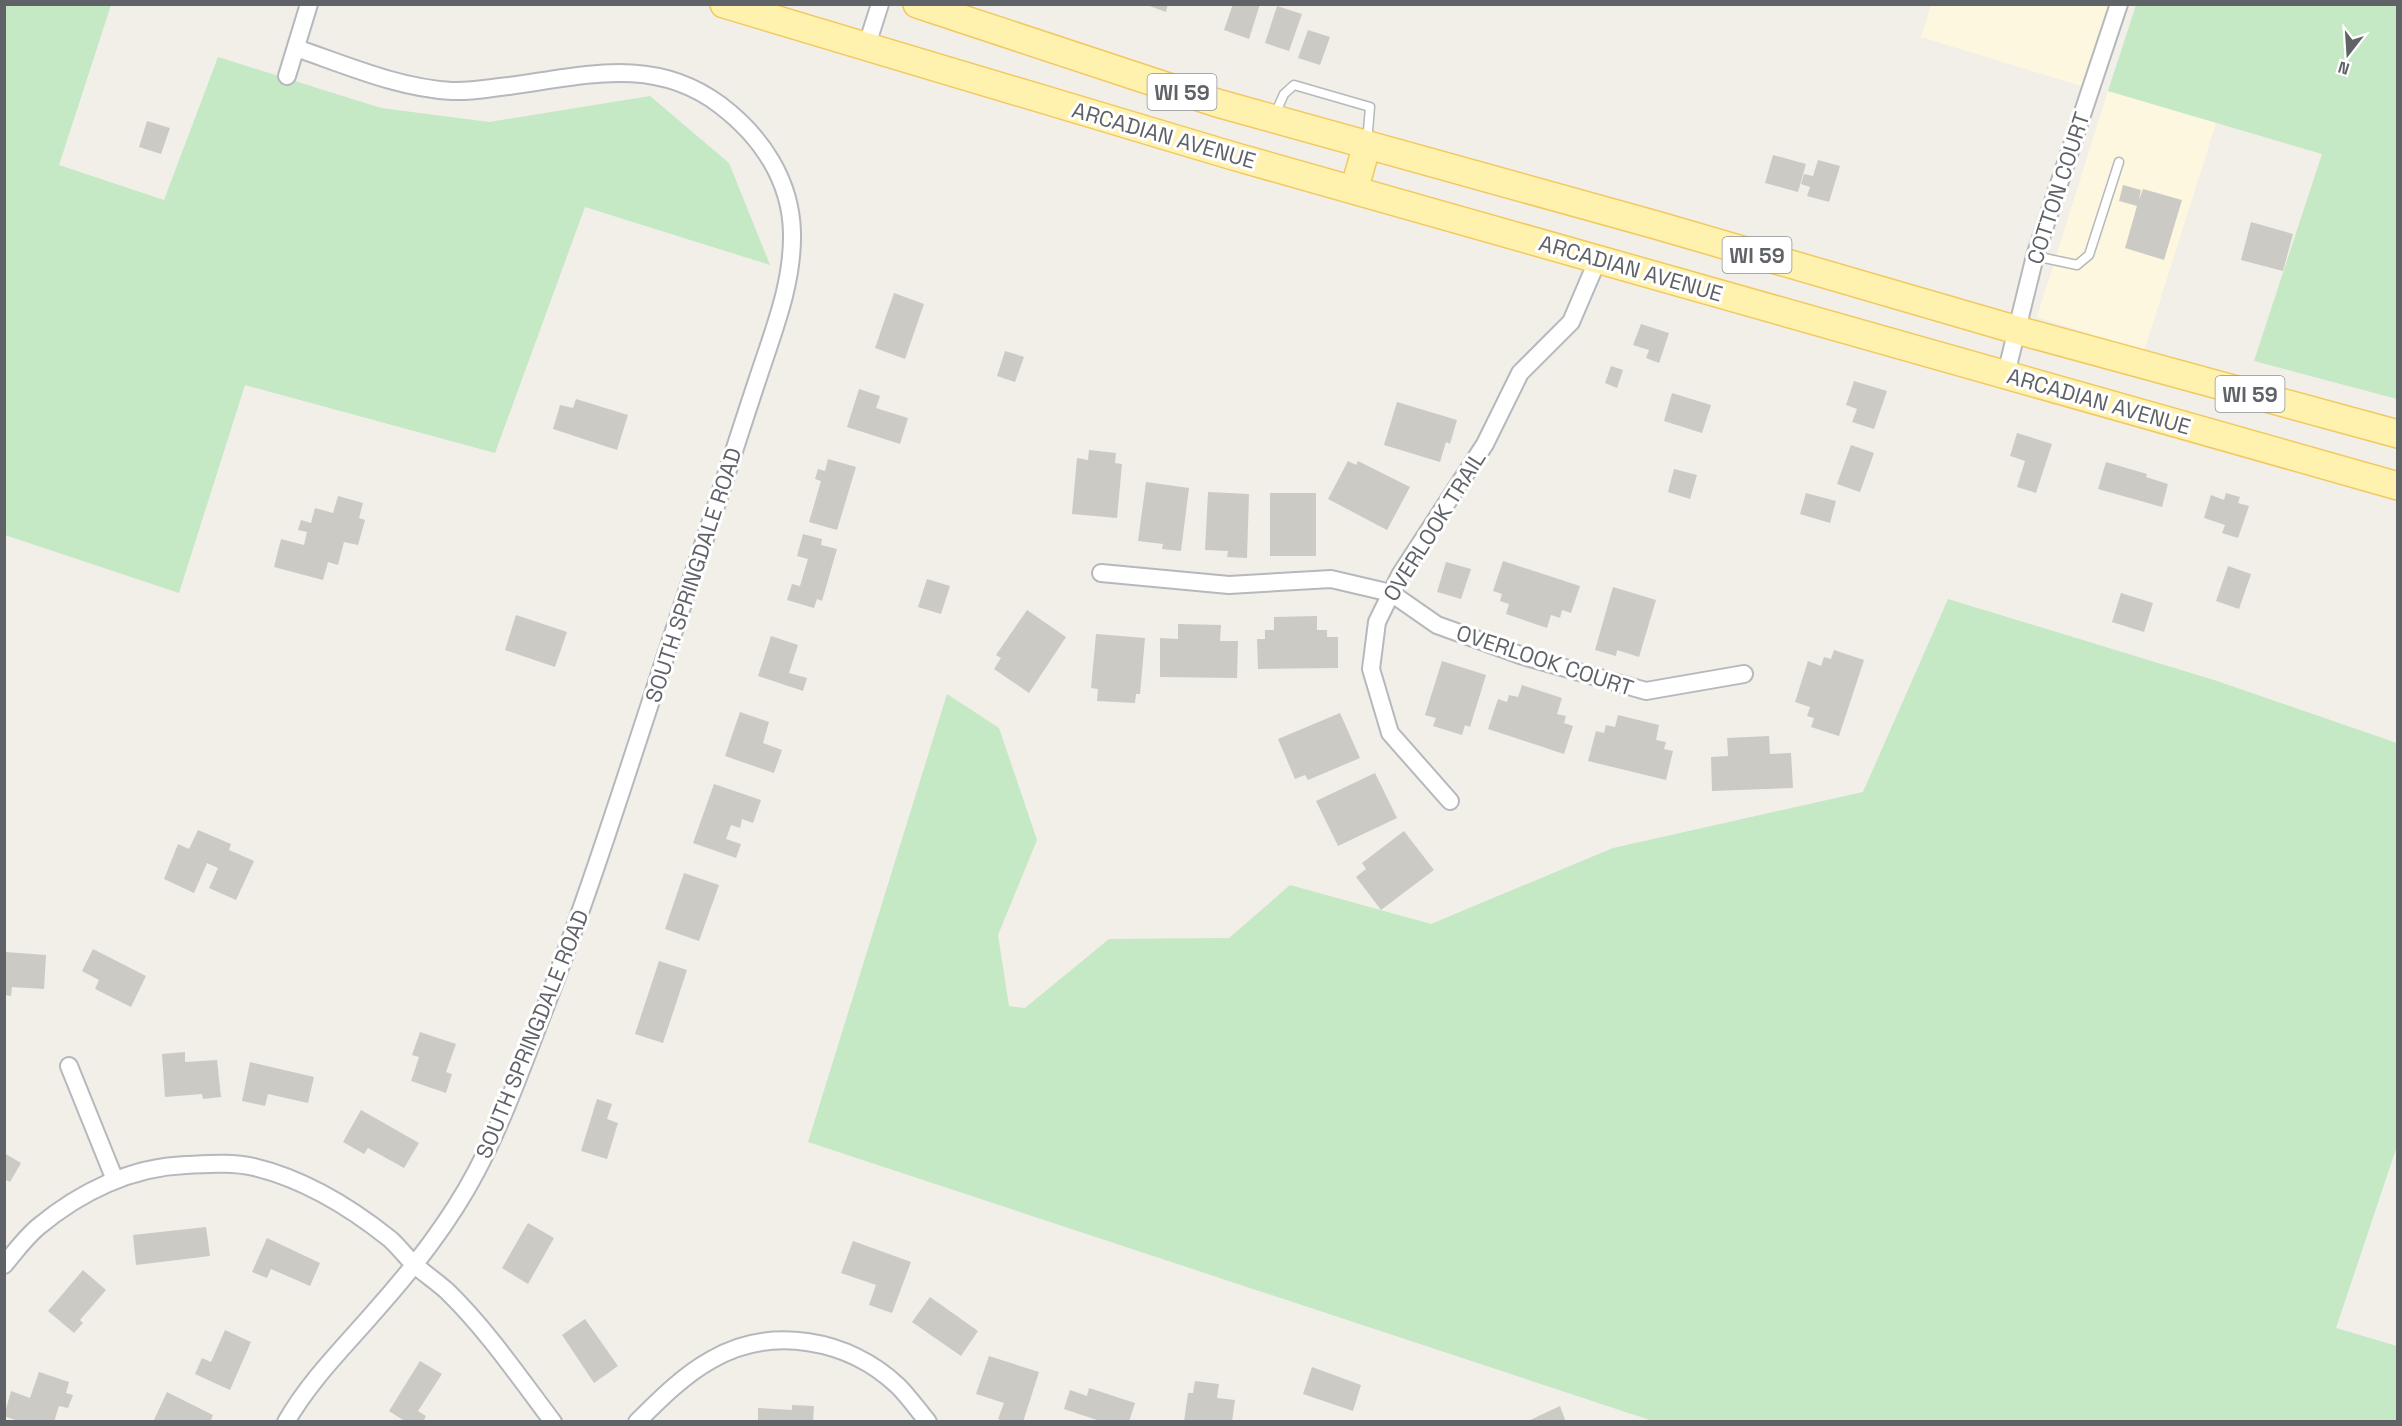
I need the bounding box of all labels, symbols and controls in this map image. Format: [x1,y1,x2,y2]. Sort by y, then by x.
north arrow [2318,24,2378,84]
text: N [2336,56,2352,79]
road number: WI 59 [1148,74,1216,110]
street label: ARCADIAN AVENUE [1069,95,1259,175]
street label: COTTON COURT [2020,108,2096,268]
street label: ARCADIAN AVENUE [1536,228,1726,308]
road number: WI 59 [1722,237,1792,273]
street label: ARCADIAN AVENUE [2004,361,2194,441]
road number: WI 59 [2216,376,2284,412]
street label: SOUTH SPRINGDALE ROAD [639,444,747,706]
street label: OVERLOOK TRAIL [1377,446,1491,606]
street label: OVERLOOK COURT [1453,618,1637,702]
street label: SOUTH SPRINGDALE ROAD [469,905,595,1163]

